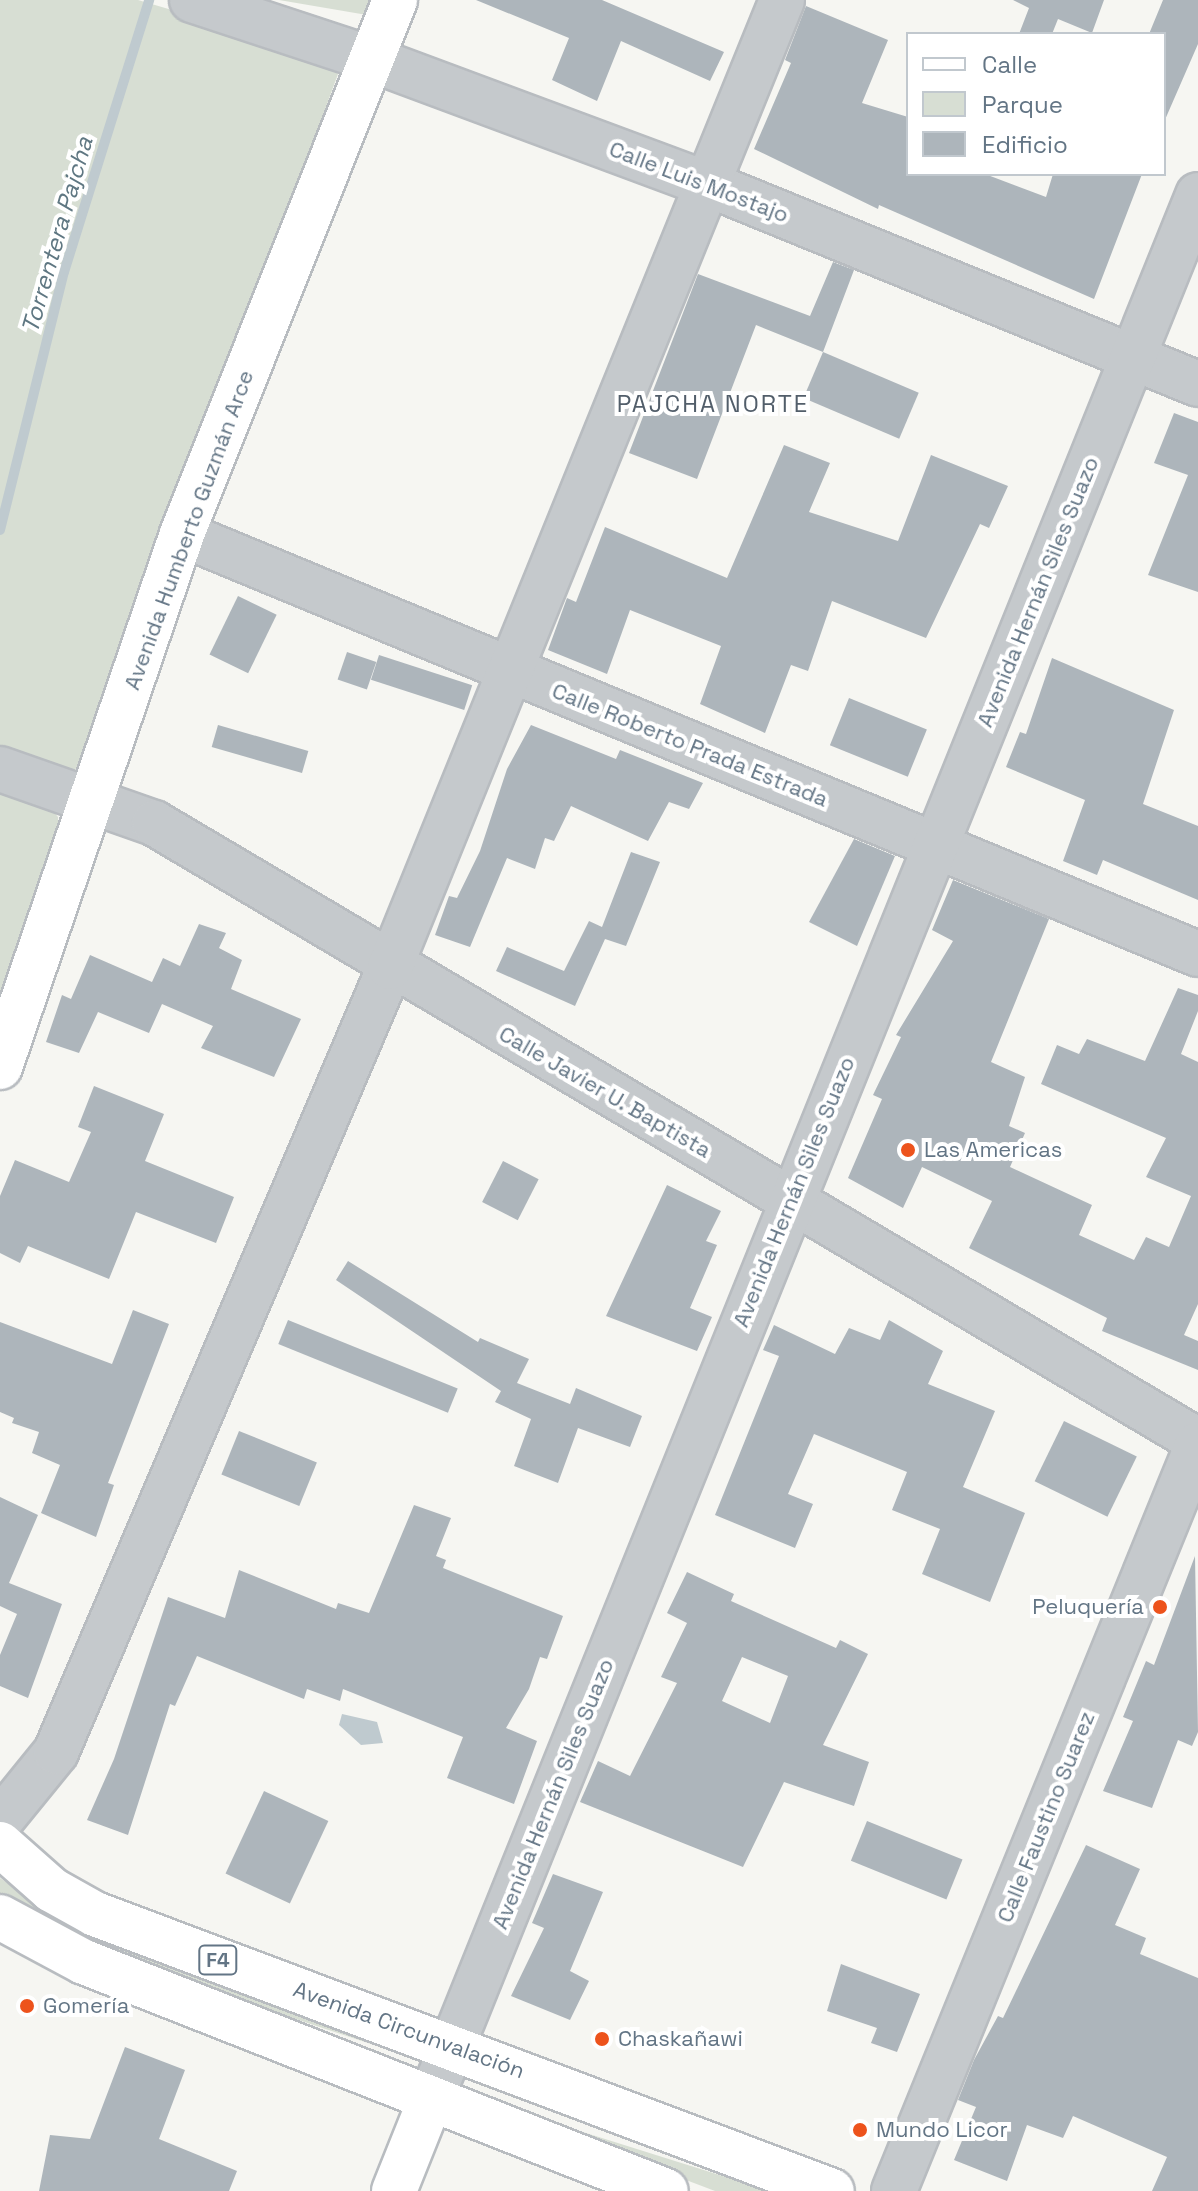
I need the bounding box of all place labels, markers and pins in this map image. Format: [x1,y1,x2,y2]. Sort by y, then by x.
place label: Las Americas [924,1137,1063,1163]
marker: Las Americas [899,1141,917,1159]
place label: Peluquería [1032,1594,1144,1620]
marker: Peluquería [1151,1598,1169,1616]
place label: Gomería [43,1993,129,2019]
marker: Gomería [18,1997,36,2015]
place label: Chaskañawi [618,2026,743,2052]
marker: Chaskañawi [593,2030,611,2048]
place label: Mundo Licor [876,2117,1008,2143]
marker: Mundo Licor [851,2121,869,2139]

